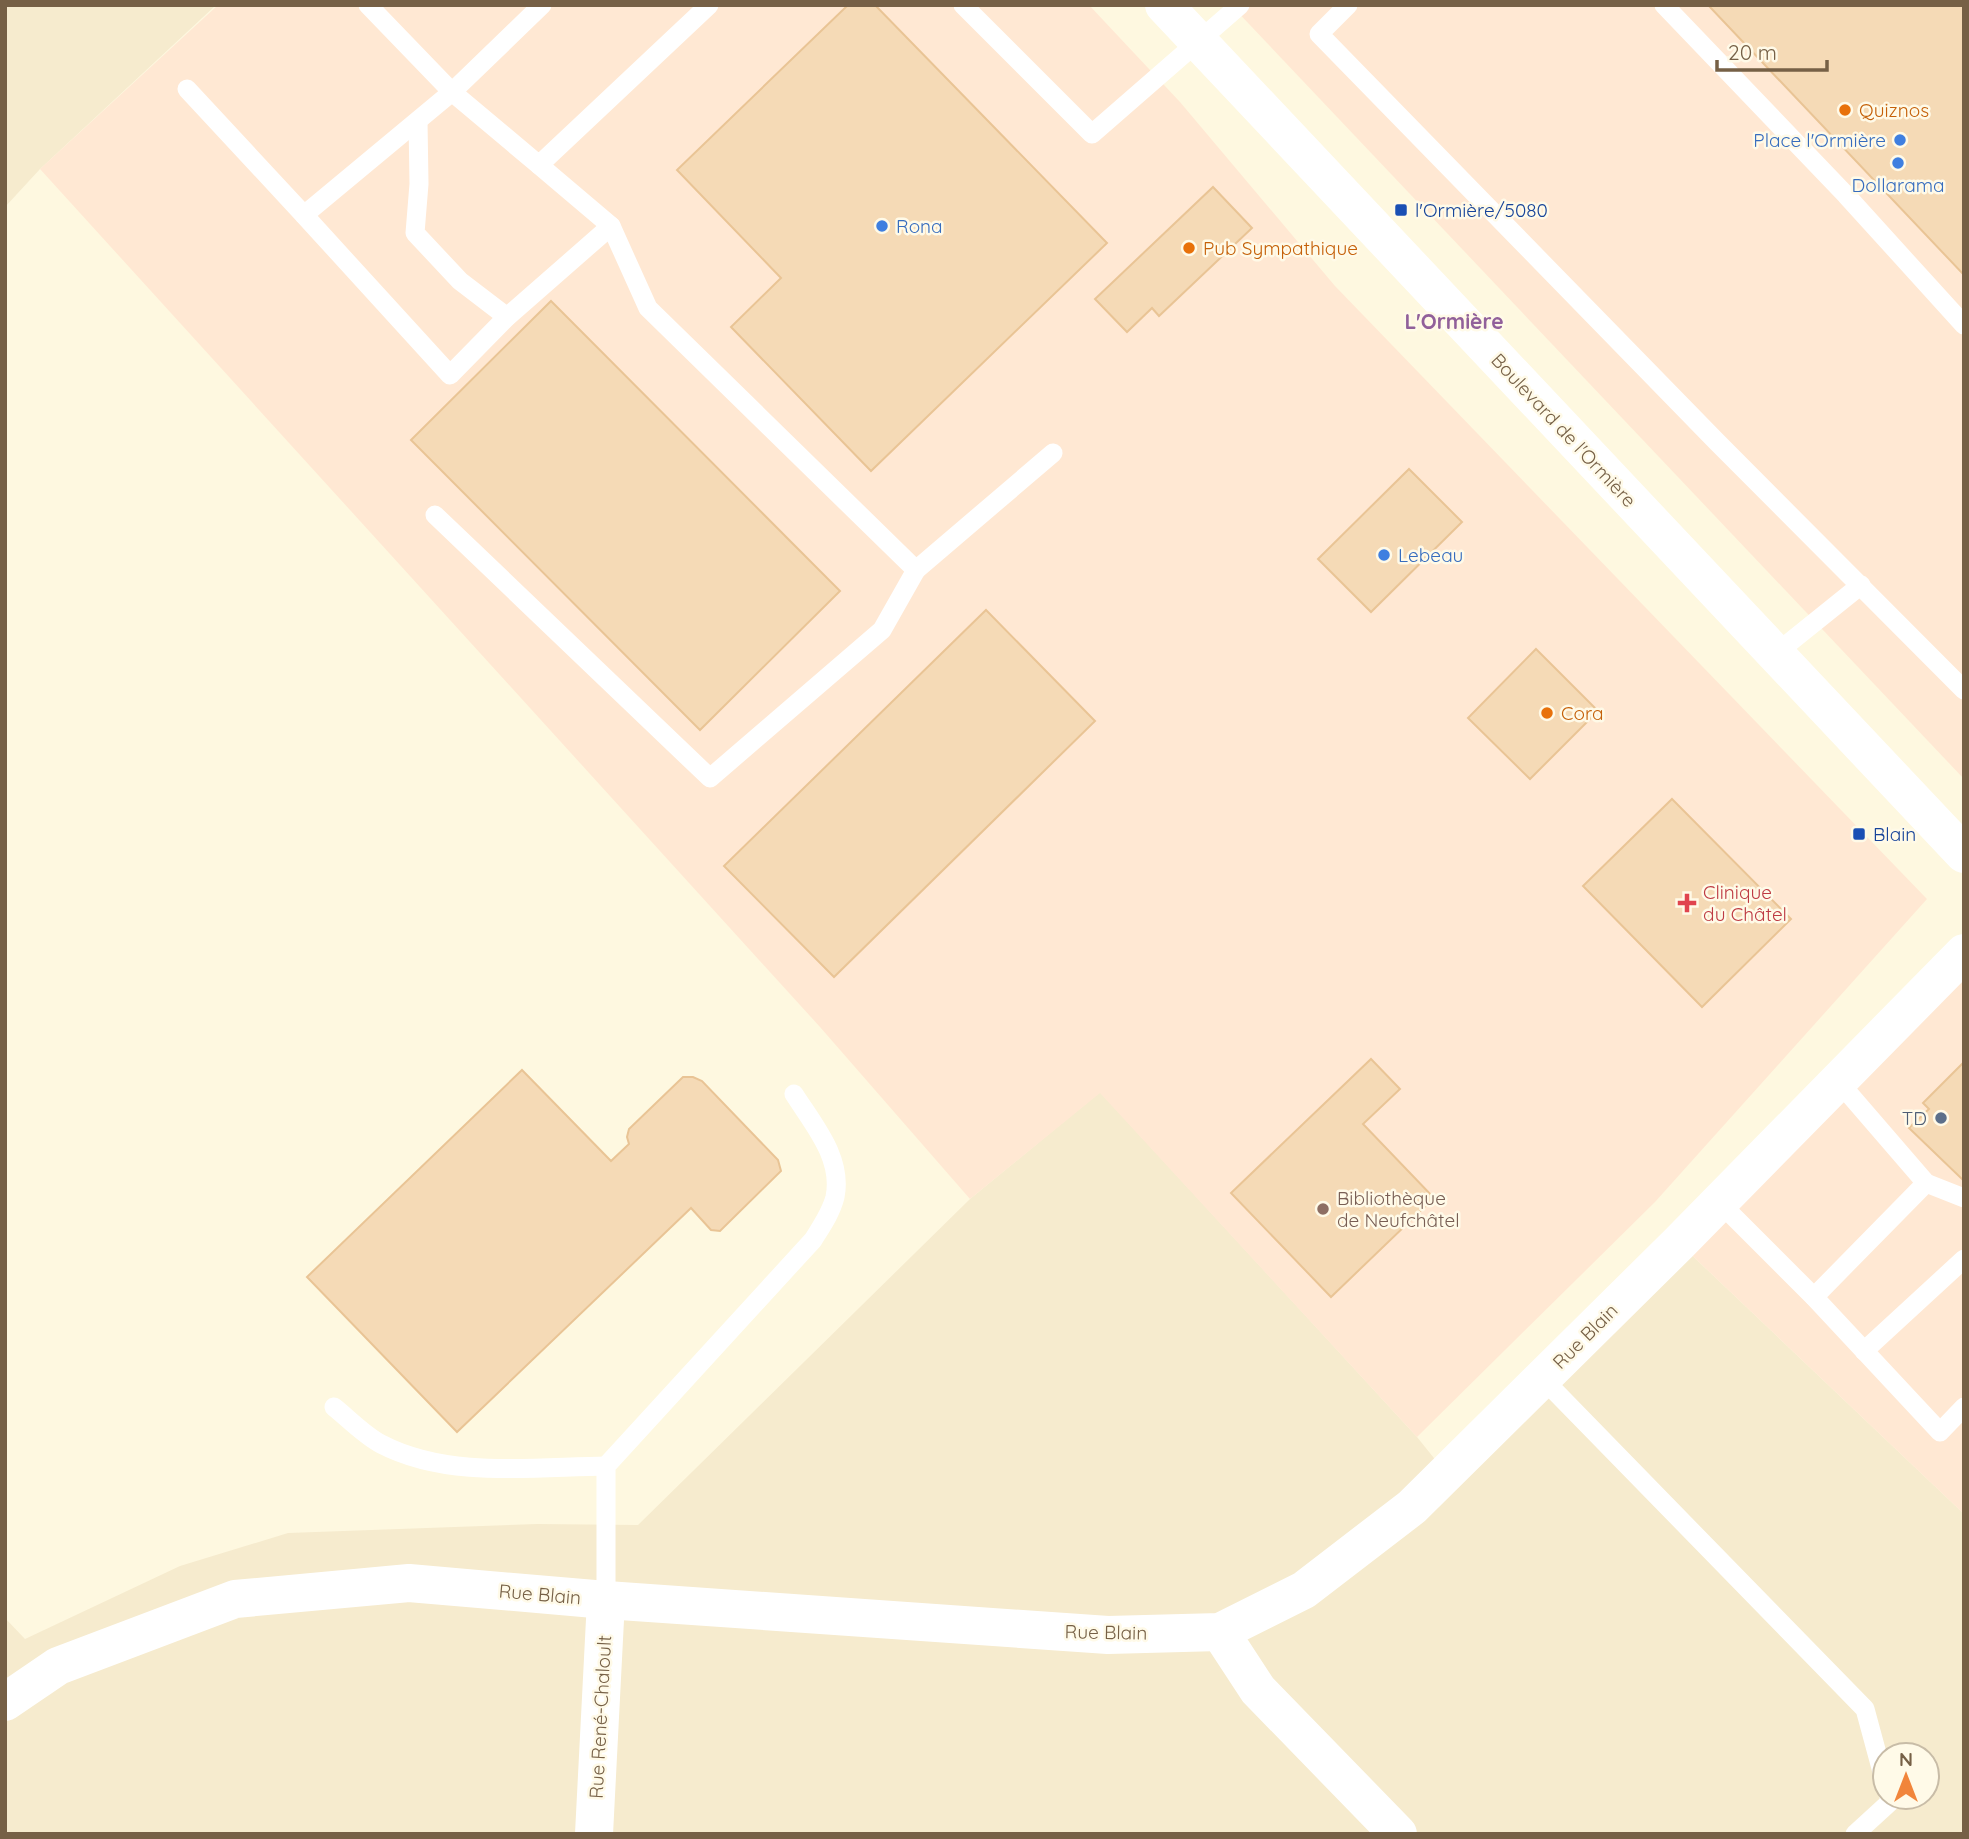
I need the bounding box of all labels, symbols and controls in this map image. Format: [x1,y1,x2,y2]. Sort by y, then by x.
scale bar [1717,28,1827,72]
text: 20 m [1728,39,1777,65]
place label: Quiznos [1859,98,1929,122]
marker: Quiznos [1837,102,1853,118]
place label: Place l'Ormière [1753,128,1886,152]
marker: Place l'Ormière [1892,132,1908,148]
marker: Dollarama [1890,155,1906,171]
place label: Dollarama [1852,173,1945,197]
place label: l'Ormière/5080 [1415,198,1548,222]
marker: l'Ormière/5080 [1393,202,1409,218]
place label: Rona [896,214,943,238]
marker: Rona [874,218,890,234]
place label: Pub Sympathique [1203,236,1358,260]
marker: Pub Sympathique [1181,240,1197,256]
district label: L'Ormière [1404,308,1504,334]
street label: Boulevard de l'Ormière [1486,348,1642,512]
place label: Lebeau [1398,543,1463,567]
marker: Lebeau [1376,547,1392,563]
place label: Cora [1561,701,1603,725]
marker: Cora [1539,705,1555,721]
place label: Blain [1873,822,1916,846]
marker: Blain [1851,826,1867,842]
place label: Clinique du Châtel [1703,880,1787,926]
marker: Clinique du Châtel [1677,893,1697,913]
place label: TD [1902,1106,1927,1130]
marker: TD [1933,1110,1949,1126]
place label: Bibliothèque de Neufchâtel [1337,1186,1460,1232]
marker: Bibliothèque de Neufchâtel [1315,1201,1331,1217]
street label: Rue Blain [1547,1298,1623,1374]
street label: Rue Blain [498,1578,582,1610]
street label: Rue Blain [1065,1619,1147,1645]
street label: Rue René-Chaloult [584,1635,616,1799]
north arrow [1871,1741,1941,1811]
text: N [1899,1747,1913,1771]

